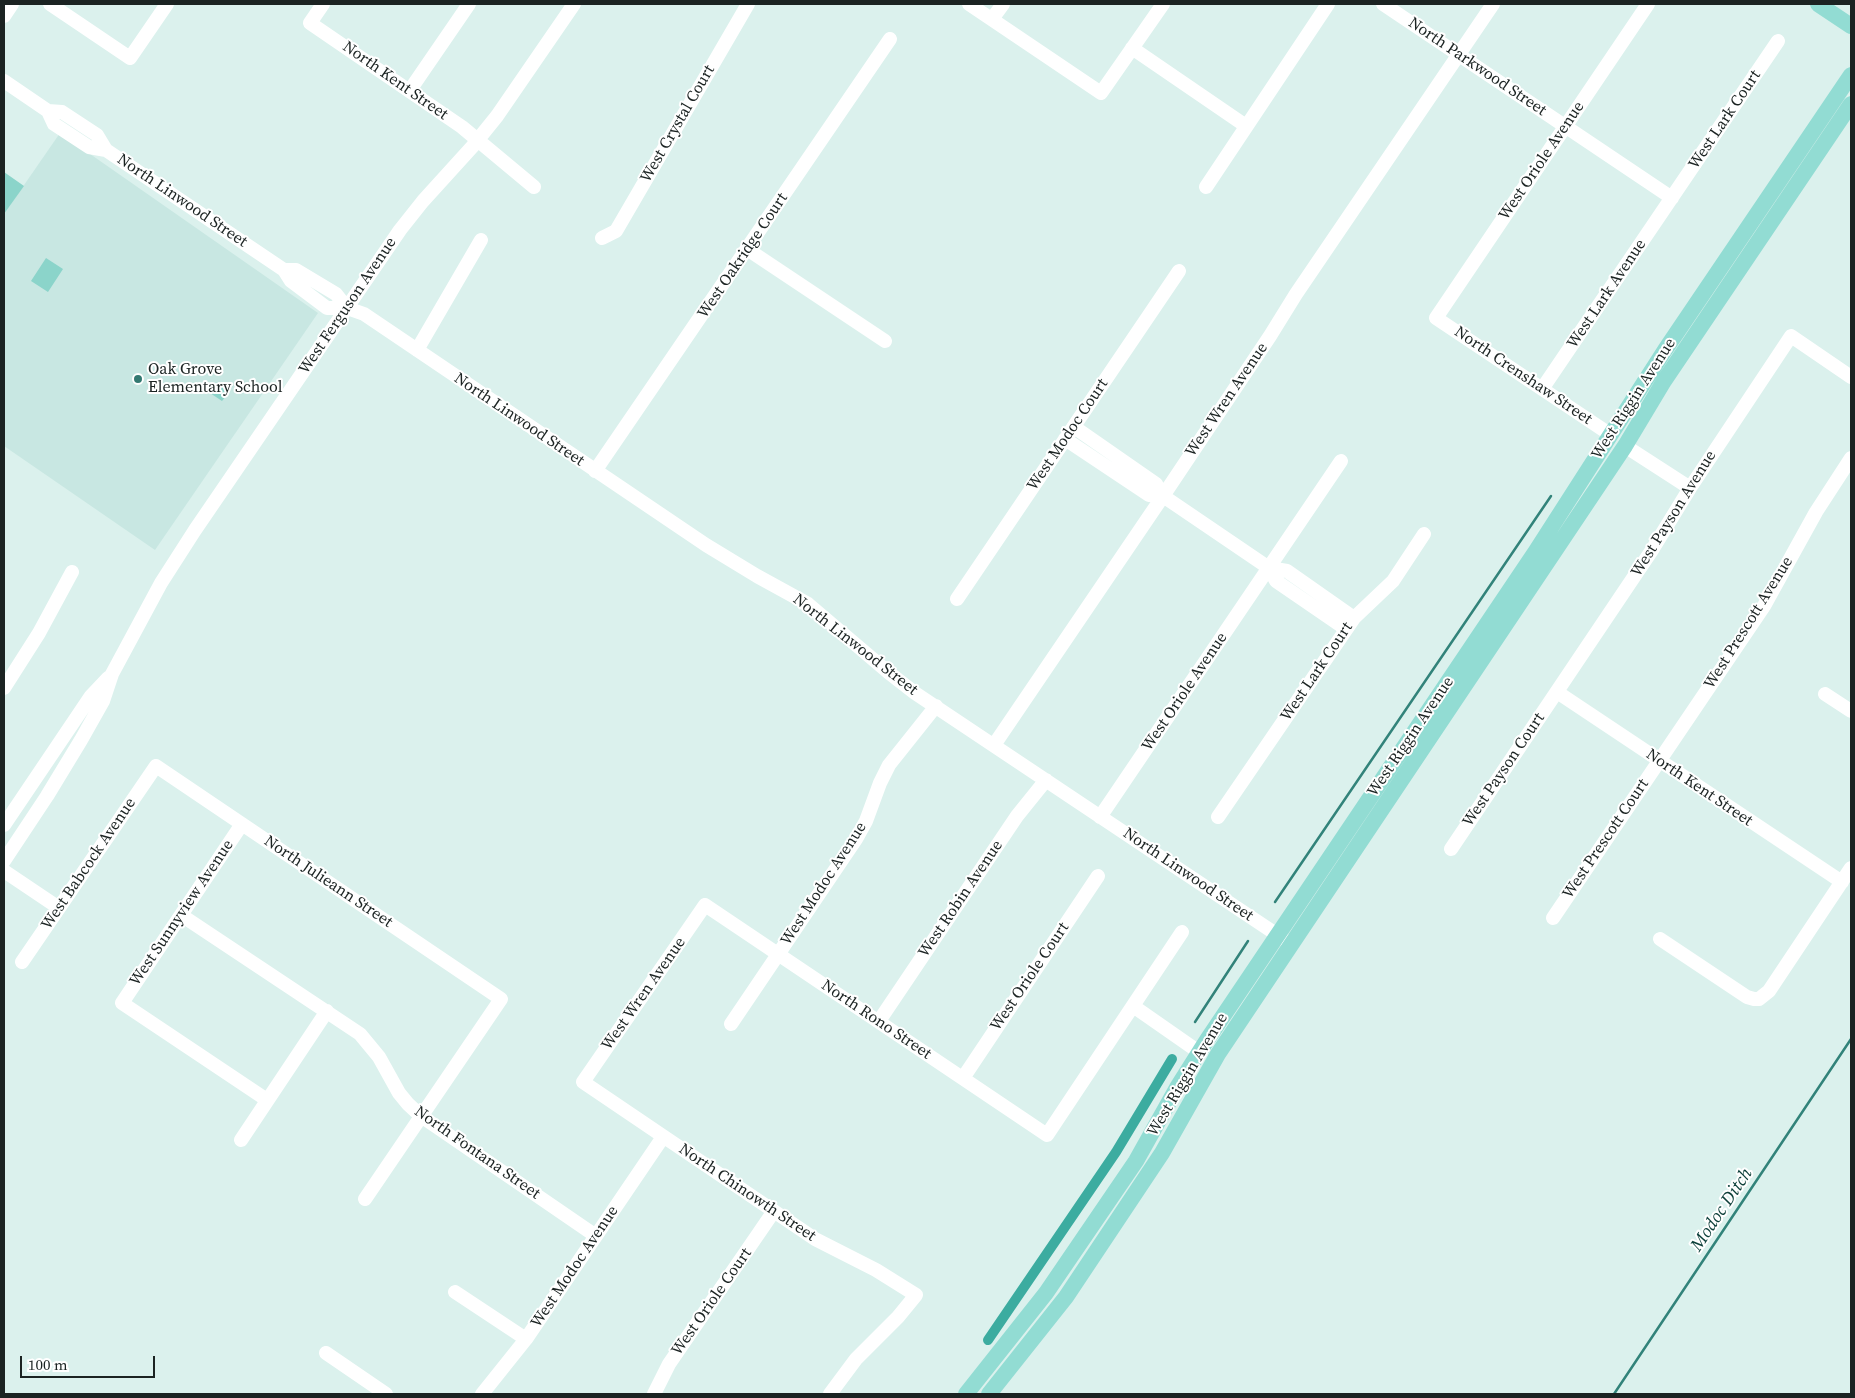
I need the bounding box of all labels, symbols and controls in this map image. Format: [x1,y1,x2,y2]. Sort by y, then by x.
street label: North Parkwood Street [1404,14,1550,120]
street label: North Kent Street [339,37,451,125]
street label: West Crystal Court [637,62,719,186]
street label: West Lark Court [1685,67,1765,173]
street label: West Oriole Avenue [1495,98,1589,224]
street label: North Linwood Street [113,150,251,252]
street label: West Oakridge Court [694,190,792,322]
street label: West Ferguson Avenue [295,234,401,378]
street label: West Lark Avenue [1563,236,1651,352]
street label: North Crenshaw Street [1450,323,1596,429]
street label: West Riggin Avenue [1588,335,1680,463]
street label: West Wren Avenue [1182,339,1272,461]
place label: Oak Grove Elementary School [148,360,282,398]
street label: North Linwood Street [450,369,588,471]
marker: Oak Grove Elementary School [132,373,144,385]
street label: West Modoc Court [1023,375,1113,495]
street label: West Payson Avenue [1627,447,1721,581]
street label: West Prescott Avenue [1700,553,1798,693]
street label: North Linwood Street [789,590,921,700]
street label: West Lark Court [1277,619,1357,725]
street label: West Oriole Avenue [1138,629,1232,755]
street label: West Riggin Avenue [1364,673,1458,801]
street label: West Payson Court [1459,709,1549,831]
street label: North Kent Street [1642,745,1756,831]
street label: West Prescott Court [1559,775,1653,903]
street label: West Babcock Avenue [38,794,140,934]
street label: West Modoc Avenue [777,819,871,949]
street label: North Linwood Street [1119,824,1257,926]
street label: North Julieann Street [260,832,396,932]
street label: West Sunnyview Avenue [126,836,238,990]
street label: West Robin Avenue [915,837,1007,961]
street label: West Oriole Court [987,919,1073,1035]
street label: West Wren Avenue [598,934,690,1054]
street label: North Rono Street [817,976,935,1064]
street label: West Riggin Avenue [1144,1010,1232,1140]
street label: North Fontana Street [410,1102,544,1204]
street label: North Chinowth Street [675,1140,819,1246]
water label: Modoc Ditch [1686,1164,1758,1256]
street label: West Modoc Avenue [527,1202,623,1332]
street label: West Oriole Court [668,1245,756,1359]
scale bar [22,1346,158,1378]
text: 100 m [28,1354,68,1375]

